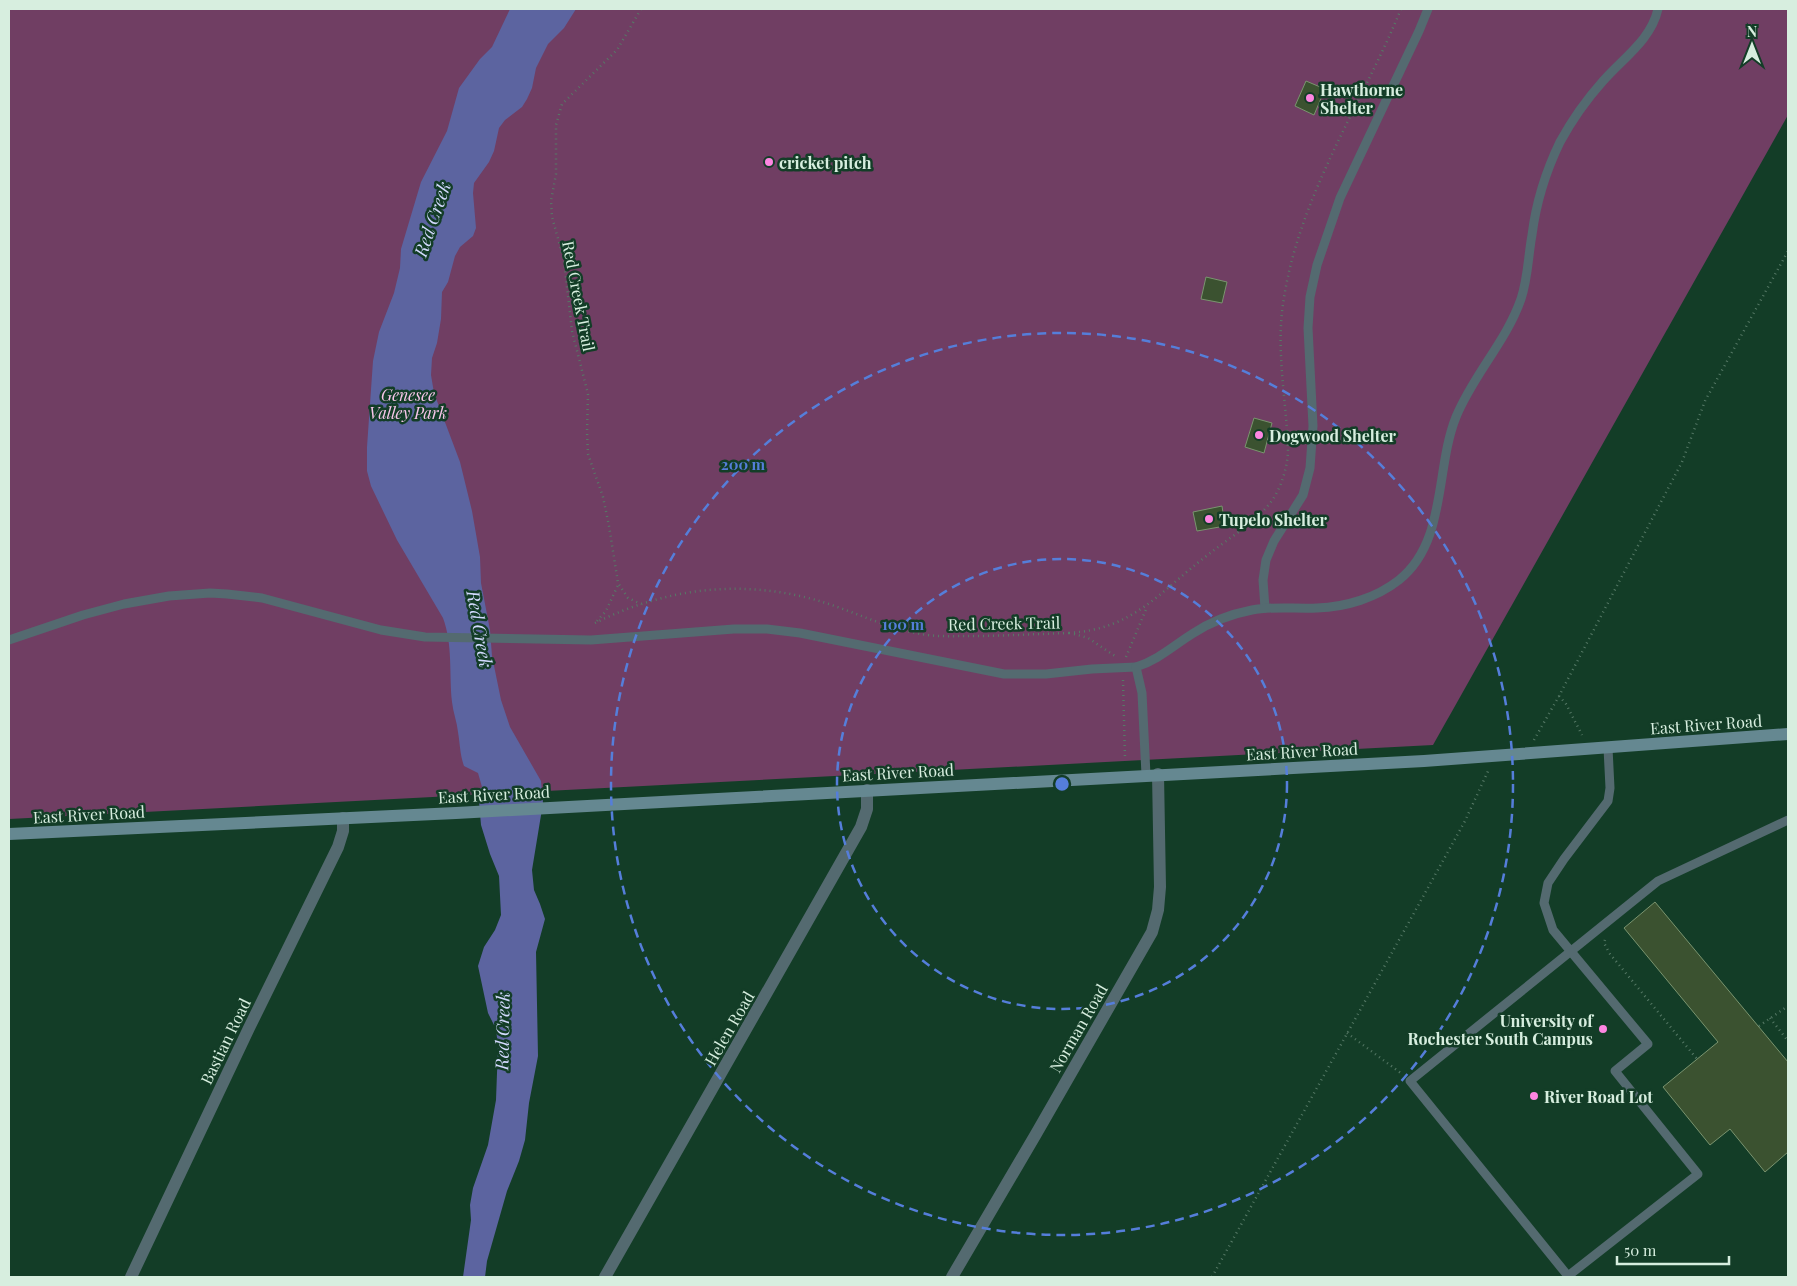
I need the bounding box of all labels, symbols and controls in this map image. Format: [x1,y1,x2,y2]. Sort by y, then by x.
north arrow [1727,20,1777,70]
text: N [1747,22,1757,41]
place label: Hawthorne Shelter [1320,79,1403,118]
marker: Hawthorne Shelter [1304,92,1316,104]
place label: cricket pitch [779,152,872,173]
marker: cricket pitch [763,156,775,168]
water label: Red Creek [408,178,456,261]
street label: Red Creek Trail [558,239,600,354]
park label: Genesee Valley Park [369,384,447,423]
place label: Dogwood Shelter [1269,425,1396,446]
marker: Dogwood Shelter [1253,429,1265,441]
text: 200 m [721,454,766,474]
place label: Tupelo Shelter [1219,509,1327,530]
marker: Tupelo Shelter [1203,513,1215,525]
water label: Red Creek [461,587,499,670]
street label: Red Creek Trail [948,612,1061,634]
text: 100 m [882,614,925,634]
street label: East River Road [1649,710,1763,738]
street label: East River Road [1245,738,1359,764]
street label: East River Road [841,759,955,785]
centre of rings [1053,775,1071,793]
street label: East River Road [437,781,551,807]
street label: East River Road [32,801,146,827]
street label: Norman Road [1044,980,1112,1076]
street label: Helen Road [699,987,759,1069]
water label: Red Creek [489,992,515,1071]
street label: Bastian Road [195,994,255,1088]
place label: University of Rochester South Campus [1407,1010,1594,1049]
marker: University of Rochester South Campus [1597,1023,1609,1035]
place label: River Road Lot [1544,1086,1653,1107]
marker: River Road Lot [1528,1090,1540,1102]
scale bar [1617,1234,1730,1266]
text: 50 m [1624,1240,1657,1260]

